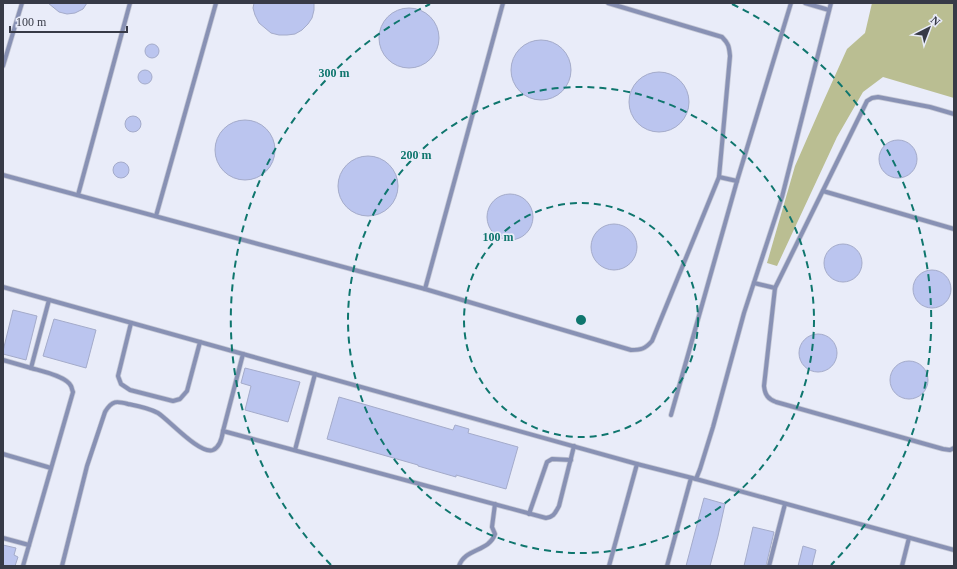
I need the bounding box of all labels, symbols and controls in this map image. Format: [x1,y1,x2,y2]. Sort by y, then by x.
scale bar [10,8,127,34]
north arrow [909,8,949,48]
text: N [929,13,943,28]
text: 100 m [16,15,47,29]
text: 300 m [319,66,350,80]
text: 200 m [401,148,432,162]
text: 100 m [483,230,514,244]
centre of rings [574,313,588,327]

